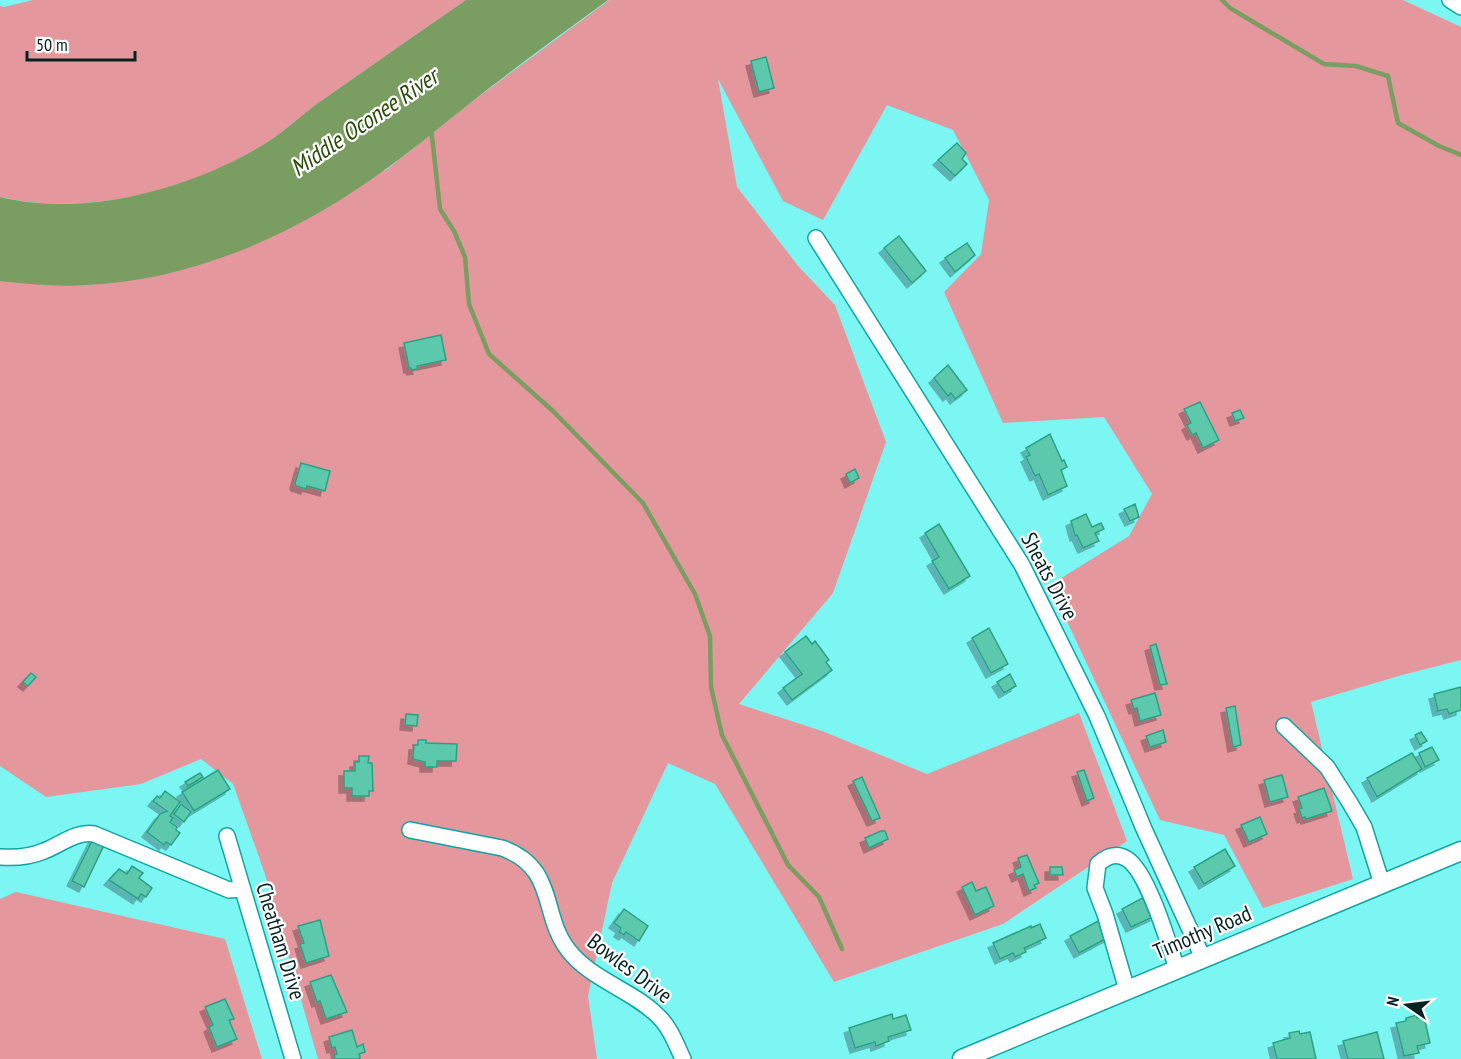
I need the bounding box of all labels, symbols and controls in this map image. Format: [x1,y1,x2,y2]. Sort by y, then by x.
scale bar [27,24,135,62]
text: 50 m [36,33,68,56]
water label: Middle Oconee River [284,59,447,183]
street label: Sheats Drive [1015,527,1085,625]
street label: Cheatham Drive [250,879,312,1003]
street label: Timothy Road [1149,899,1255,965]
street label: Bowles Drive [582,927,678,1009]
north arrow [1377,975,1437,1035]
text: N [1382,995,1403,1008]

